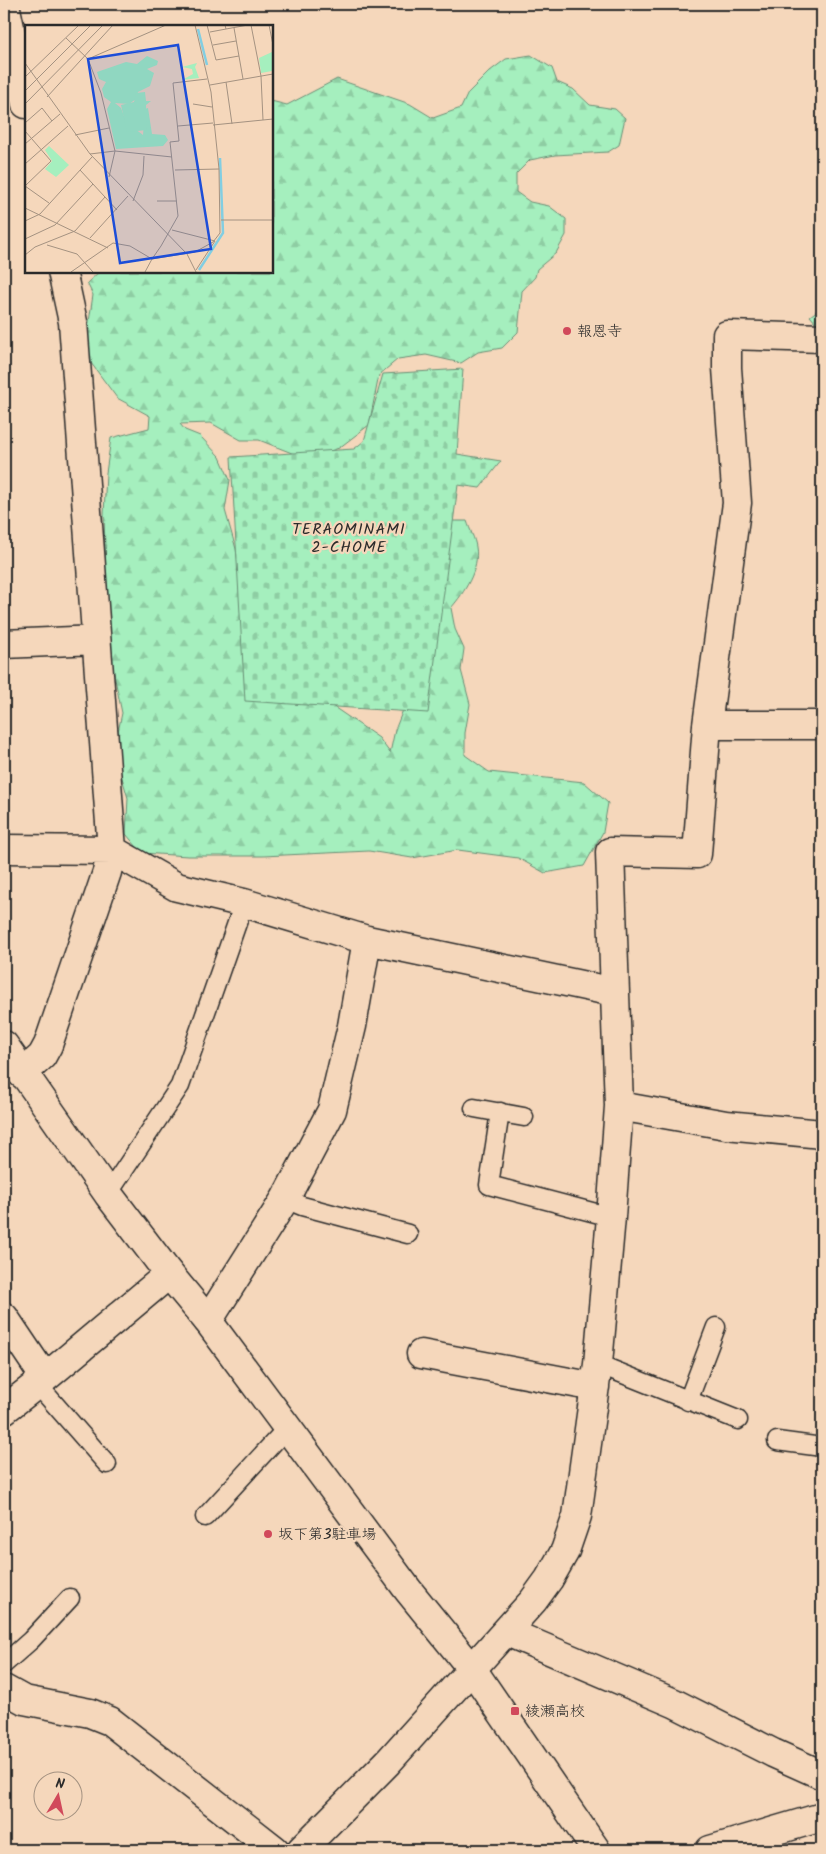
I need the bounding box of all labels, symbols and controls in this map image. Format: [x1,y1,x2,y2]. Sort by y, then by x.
inset map [25,25,272,272]
place label: 報恩寺 [577,320,622,344]
marker: 報恩寺 [561,325,573,337]
district label: TERAOMINAMI 2-CHOME [292,517,406,560]
place label: 坂下第3駐車場 [278,1523,377,1547]
marker: 坂下第3駐車場 [262,1528,274,1540]
place label: 綾瀬高校 [525,1700,585,1724]
marker: 綾瀬高校 [509,1705,521,1717]
north arrow [32,1772,82,1822]
text: N [54,1773,66,1796]

